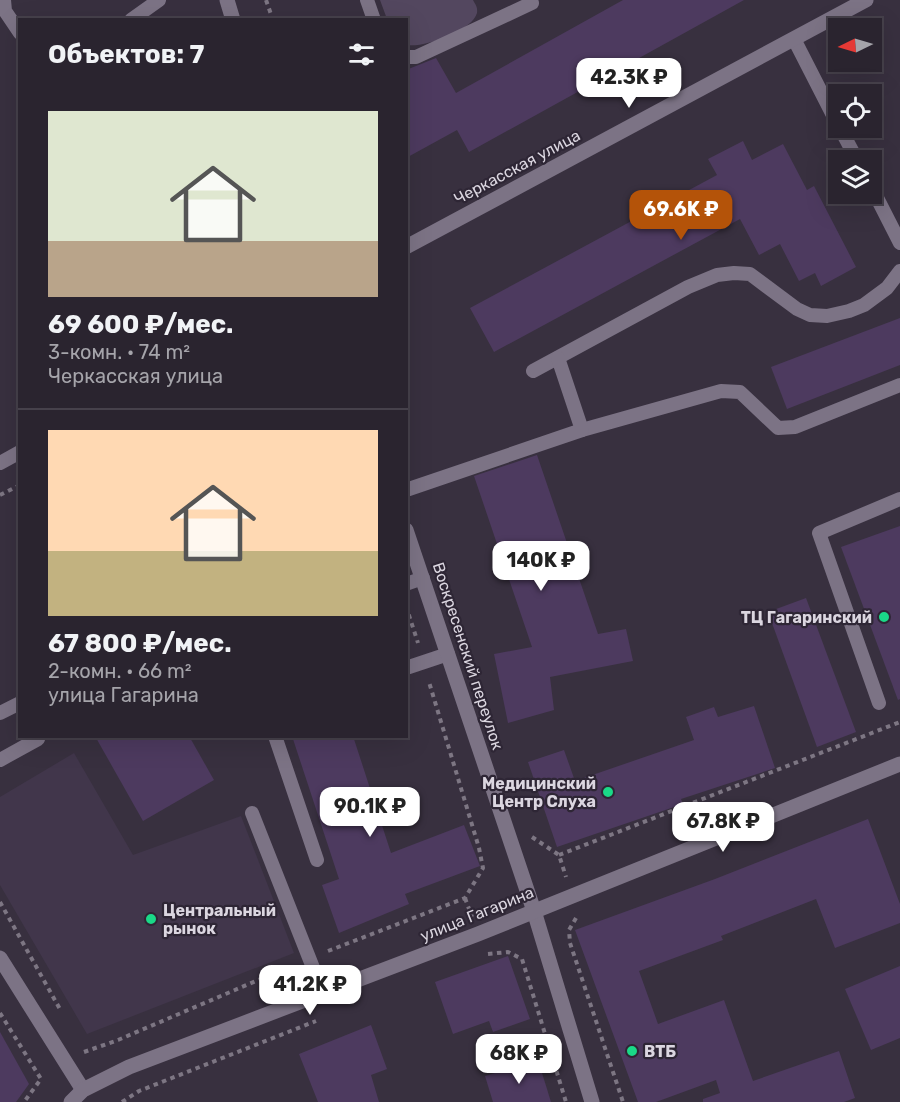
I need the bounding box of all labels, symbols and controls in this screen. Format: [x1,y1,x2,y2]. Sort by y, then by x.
north arrow [828,18,882,72]
map controls [828,18,882,204]
icon: filters [345,38,378,71]
text: Объектов: 7 [48,39,204,70]
pin: 42.3K ₽ [574,58,684,109]
text: 42.3K ₽ [590,65,668,89]
button: locate [828,84,882,138]
street label: Черкасская улица [451,126,583,208]
icon: home [159,150,267,258]
button: layers [828,150,882,204]
pin: 69.6K ₽ [626,190,736,241]
text: 69.6K ₽ [643,197,719,221]
text: 69 600 ₽/мес. [48,309,233,340]
text: 3-комн. · 74 m² [48,340,190,364]
text: Черкасская улица [48,364,223,388]
icon: home [159,469,267,577]
pin: 140K ₽ [492,541,590,592]
text: 140K ₽ [506,548,576,572]
street label: Воскресенский переулок [429,560,507,753]
place label: ТЦ Гагаринский [741,608,872,627]
marker: ТЦ Гагаринский [877,610,891,624]
text: 67 800 ₽/мес. [48,628,232,659]
text: 2-комн. · 66 m² [48,659,192,683]
text: улица Гагарина [48,683,199,707]
place label: Медицинский Центр Слуха [482,774,596,811]
marker: Медицинский Центр Слуха [601,785,615,799]
pin: 90.1K ₽ [315,787,425,838]
text: 90.1K ₽ [334,794,406,818]
pin: 67.8K ₽ [668,802,778,853]
text: 67.8K ₽ [686,809,760,833]
street label: улица Гагарина [417,883,537,945]
place label: Центральный рынок [163,901,276,938]
marker: Центральный рынок [144,912,158,926]
pin: 41.2K ₽ [255,965,365,1016]
text: 41.2K ₽ [273,972,347,996]
pin: 68K ₽ [477,1034,561,1085]
text: 68K ₽ [490,1041,548,1065]
place label: ВТБ [644,1042,676,1061]
marker: ВТБ [625,1044,639,1058]

